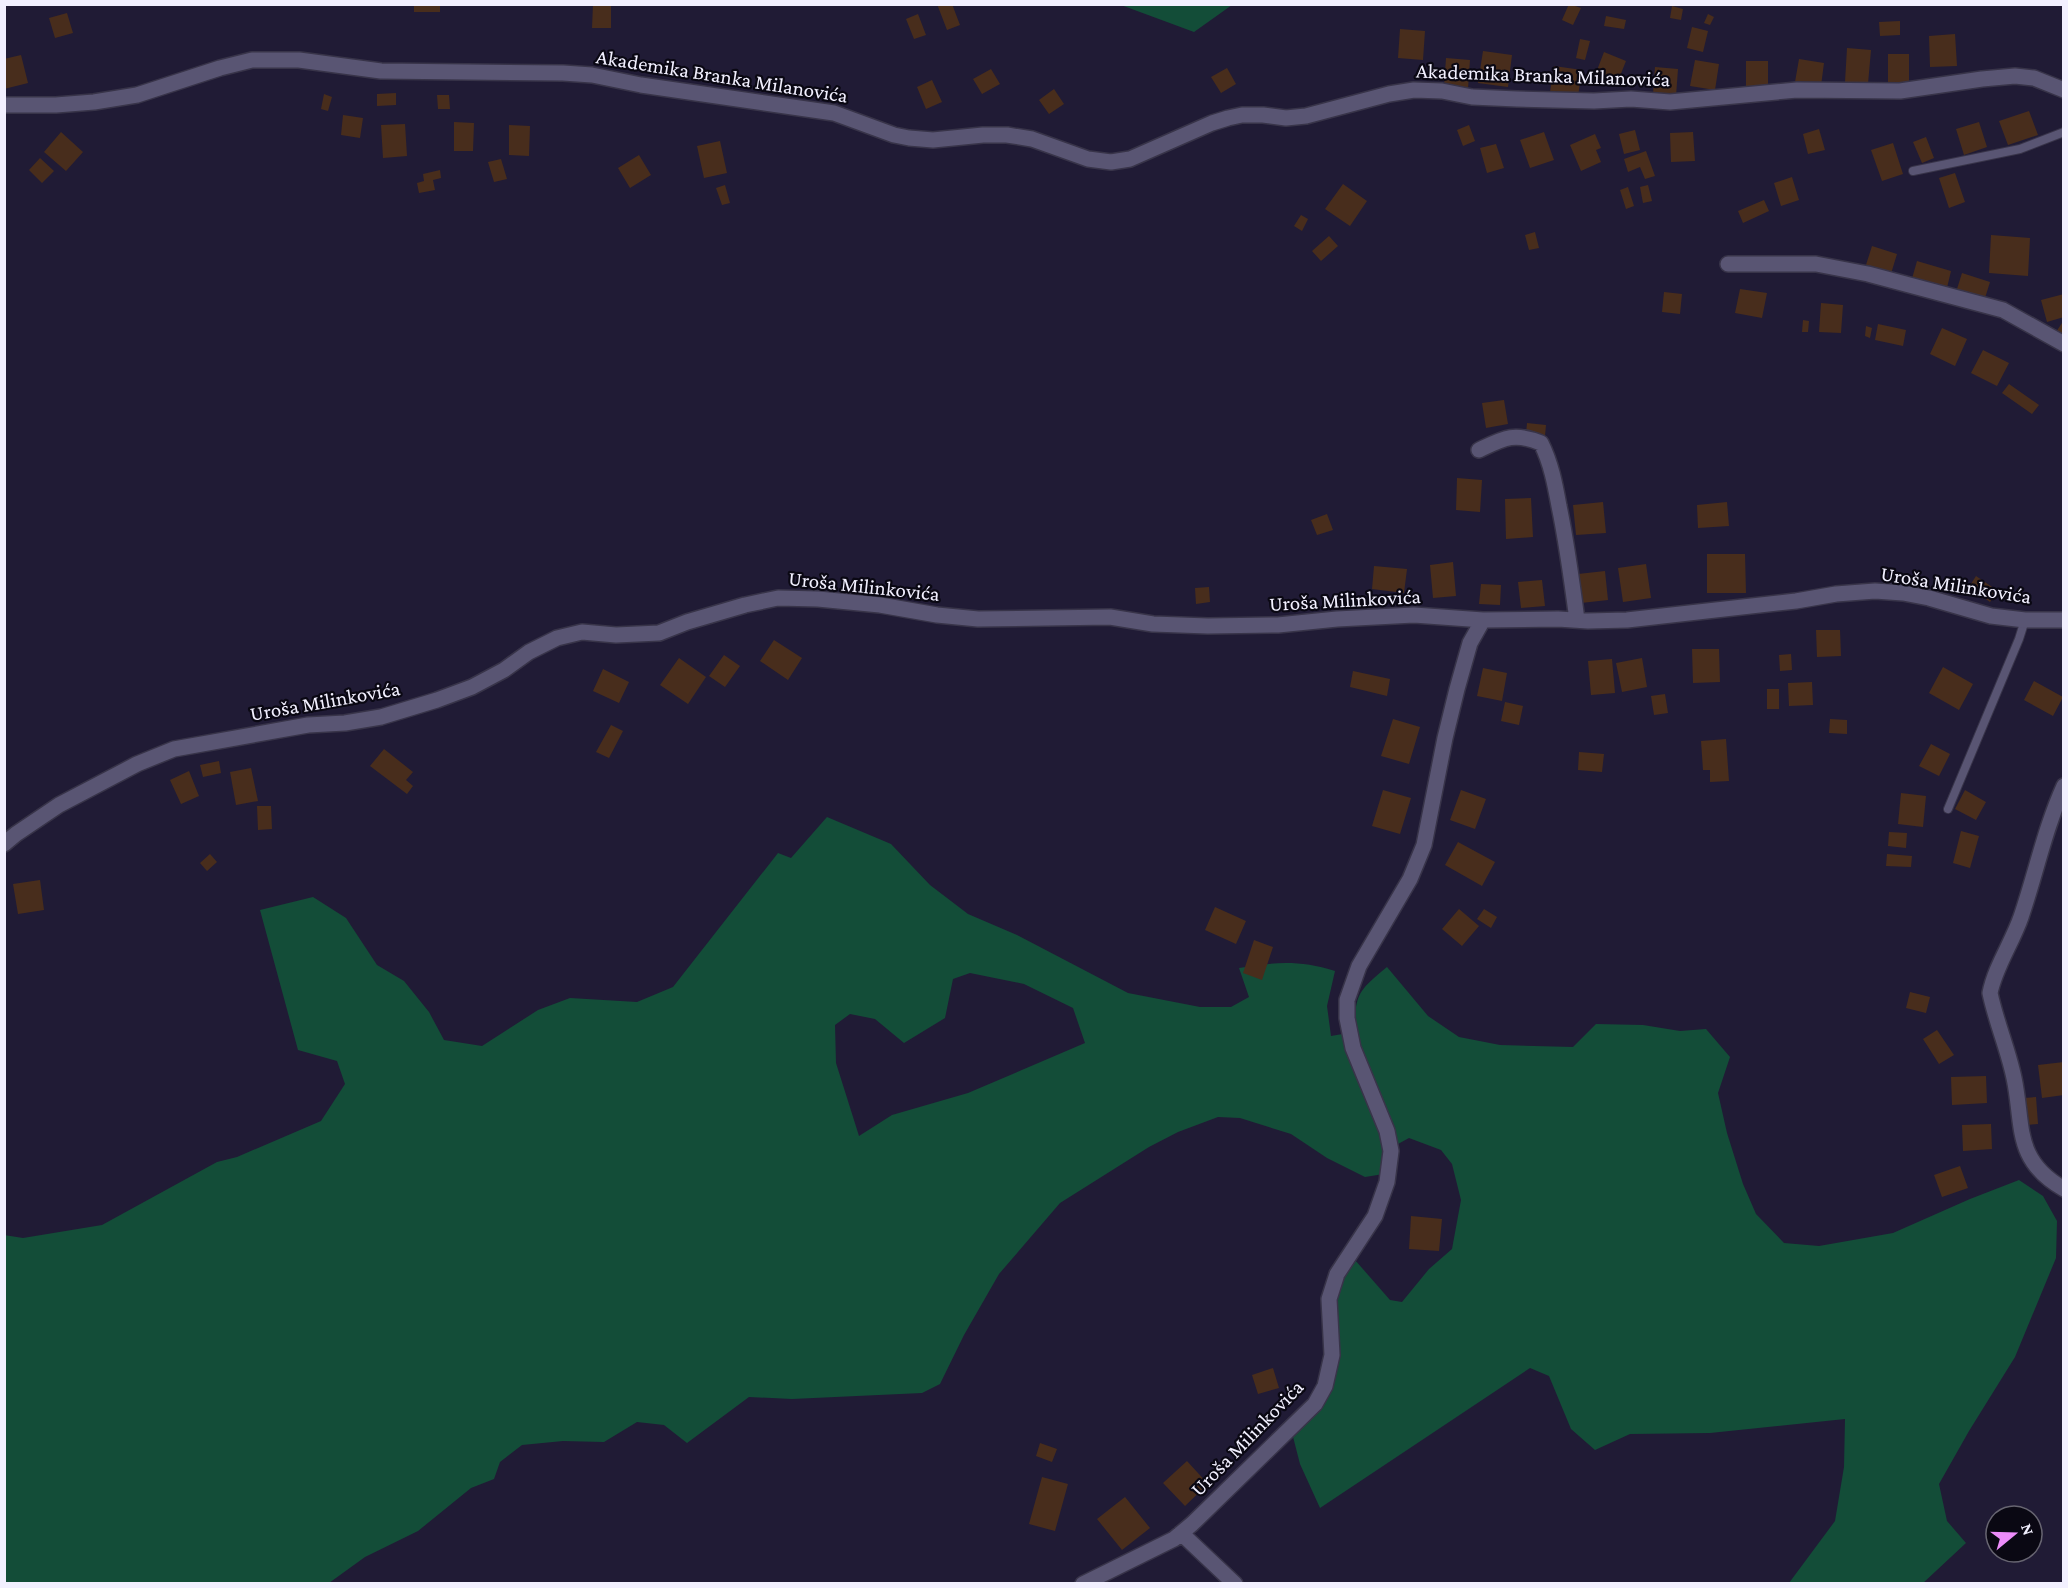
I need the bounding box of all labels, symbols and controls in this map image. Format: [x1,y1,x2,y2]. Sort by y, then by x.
street label: Akademika Branka Milanovića [594,44,850,108]
street label: Akademika Branka Milanovića [1415,59,1671,91]
street label: Uroša Milinkovića [1879,561,2033,609]
street label: Uroša Milinkovića [787,566,941,606]
street label: Uroša Milinkovića [1268,584,1422,616]
street label: Uroša Milinkovića [248,676,402,726]
street label: Uroša Milinkovića [1186,1375,1309,1501]
north arrow [1984,1504,2044,1564]
text: N [2018,1521,2038,1537]

